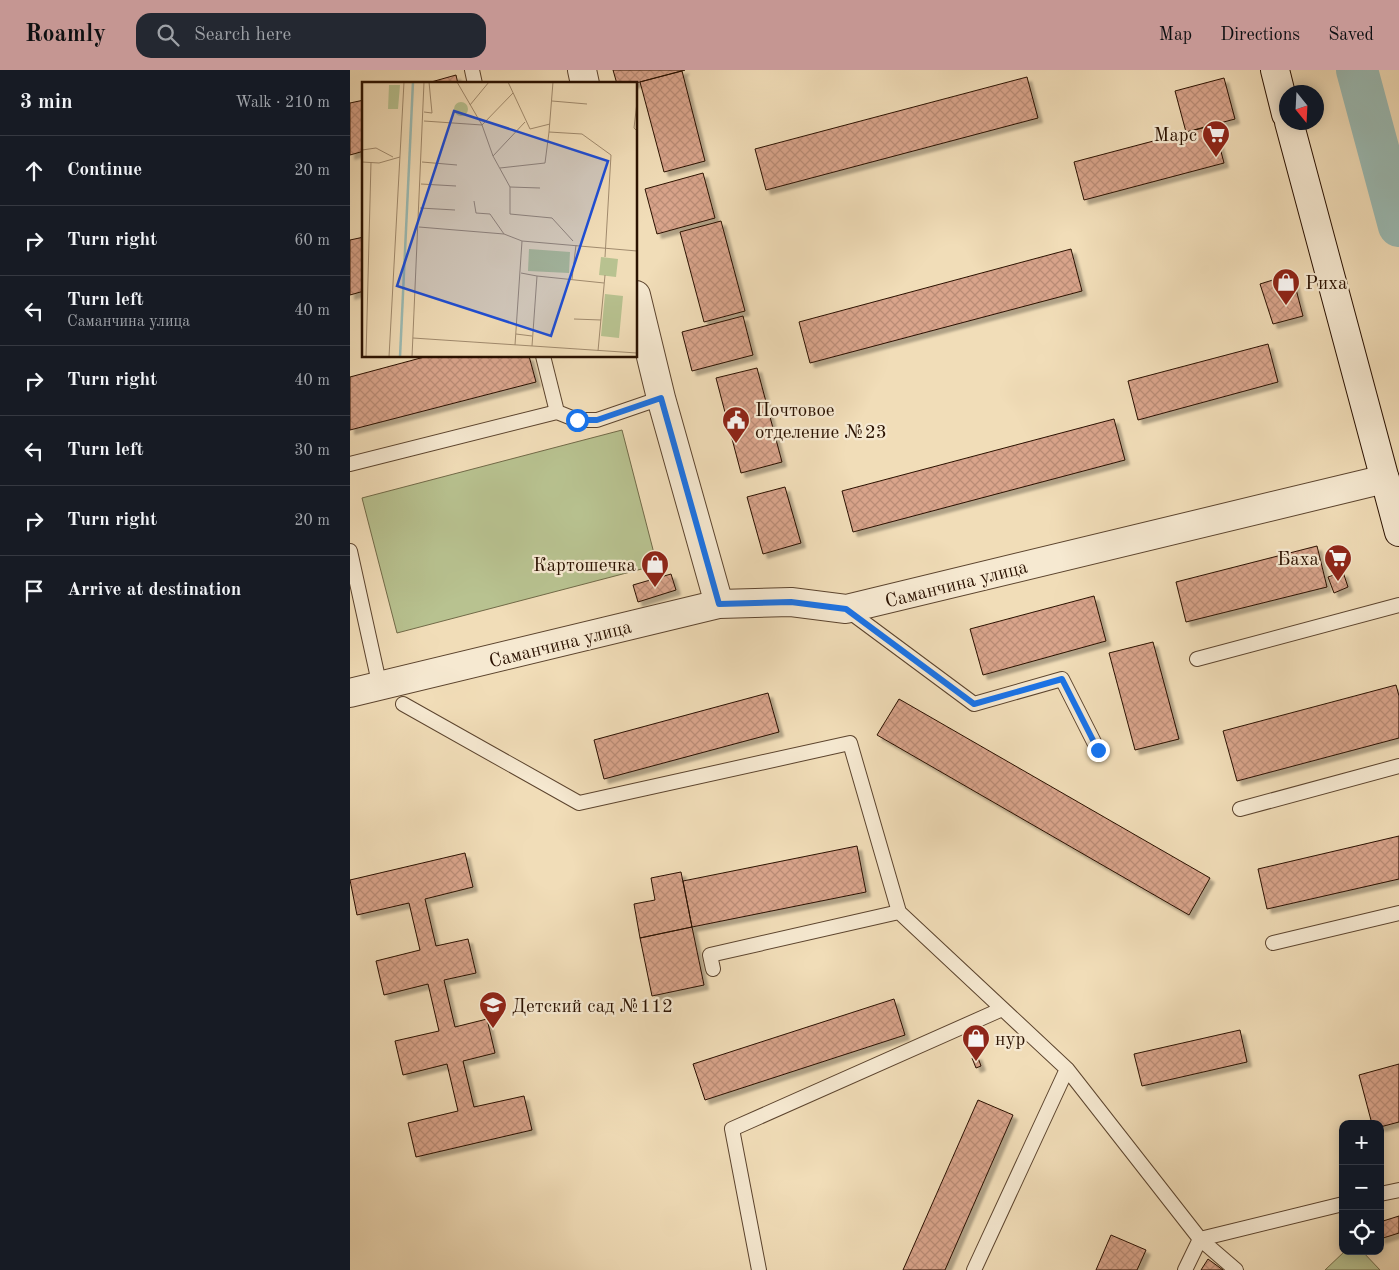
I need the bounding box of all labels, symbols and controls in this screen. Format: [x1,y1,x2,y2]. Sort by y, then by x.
search box [136,13,486,58]
icon: search [154,21,182,49]
text: Roamly [25,23,106,47]
text: Search here [194,26,291,45]
text: Map [1159,26,1192,44]
text: Directions [1220,26,1300,44]
text: Saved [1328,26,1374,44]
inset map [362,82,638,358]
north arrow [1279,85,1324,130]
text: 3 min [20,92,73,113]
text: Walk · 210 m [235,95,330,111]
supermarket icon: Марс [1201,119,1231,158]
place label: Марс [1154,127,1197,146]
icon: ahead [20,157,48,185]
text: Continue [67,161,142,180]
text: 20 m [294,163,330,179]
icon: right [20,227,48,255]
text: Turn right [67,231,157,250]
text: 60 m [294,233,330,249]
shop icon: Риха [1271,267,1301,306]
place label: Риха [1305,275,1348,294]
text: Turn left [67,291,144,310]
icon: left [20,297,48,325]
text: 40 m [294,303,330,319]
text: Саманчина улица [67,314,190,330]
icon: right [20,367,48,395]
text: Turn right [67,371,157,390]
text: 40 m [294,373,330,389]
place label: Почтовое отделение №23 [755,402,887,443]
public building icon: Почтовое отделение №23 [721,405,751,444]
route start [566,409,589,432]
icon: left [20,437,48,465]
text: Turn left [67,441,144,460]
text: 30 m [294,443,330,459]
icon: right [20,507,48,535]
text: Turn right [67,511,157,530]
text: 20 m [294,513,330,529]
supermarket icon: Баха [1323,543,1353,582]
shop icon: Картошечка [640,549,670,588]
place label: Баха [1277,551,1320,570]
place label: Картошечка [533,557,637,576]
street label: Саманчина улица [883,558,1030,612]
icon: arrive [20,577,48,605]
text: Arrive at destination [67,581,241,600]
street label: Саманчина улица [487,618,634,672]
route end [1087,739,1110,762]
school or university icon: Детский сад №112 [478,990,508,1029]
place label: Детский сад №112 [512,998,673,1017]
shop icon: нур [961,1023,991,1062]
place label: нур [995,1031,1025,1050]
map controls [1339,1120,1384,1255]
button: + [1339,1120,1384,1165]
button: − [1339,1165,1384,1210]
button: locate [1339,1210,1384,1255]

